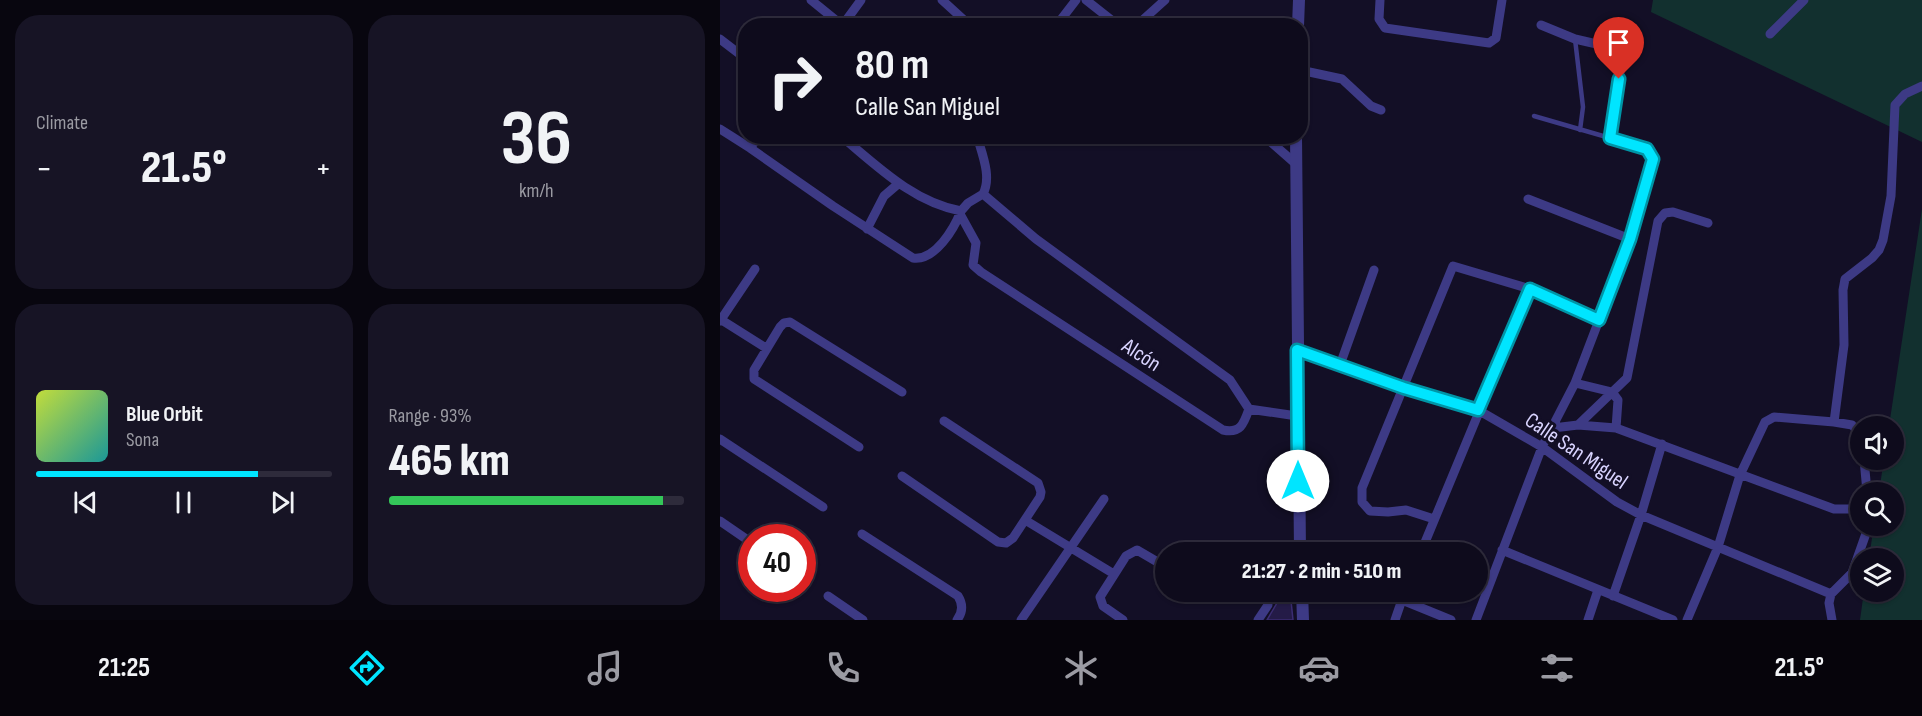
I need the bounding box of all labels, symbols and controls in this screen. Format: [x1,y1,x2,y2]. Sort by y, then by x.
pin [1593,17,1644,79]
icon: arrive [1602,26,1635,59]
text: 80 m [855,40,929,91]
icon: right [756,42,834,120]
text: Calle San Miguel [855,91,1000,123]
text: 36 [500,93,572,186]
text: Climate [36,111,88,135]
text: 21.5° [141,141,227,196]
text: − [36,149,52,189]
text: + [315,149,332,189]
text: km/h [519,179,554,203]
street label: Alcón [1116,332,1166,378]
text: Blue Orbit [126,401,203,428]
text: Range · 93% [389,404,472,428]
street label: Calle San Miguel [1520,407,1633,495]
map controls [1850,416,1904,602]
button: sound [1850,416,1904,470]
text: Sona [126,428,159,452]
text: 465 km [389,434,510,489]
position arrow [1266,449,1330,513]
button: search [1850,482,1904,536]
icon: previous [69,486,102,519]
icon: pause [167,486,200,519]
icon: next [266,486,299,519]
speed limit sign: 40 [738,524,816,602]
button: layers [1850,548,1904,602]
text: 21:27 · 2 min · 510 m [1242,558,1401,585]
icon: directions [346,647,388,689]
icon: music [584,647,626,689]
icon: phone [822,647,864,689]
icon: climate [1060,647,1102,689]
icon: car [1298,647,1340,689]
icon: filters [1536,647,1578,689]
text: 21:25 [98,652,150,684]
text: 21.5° [1774,652,1824,684]

